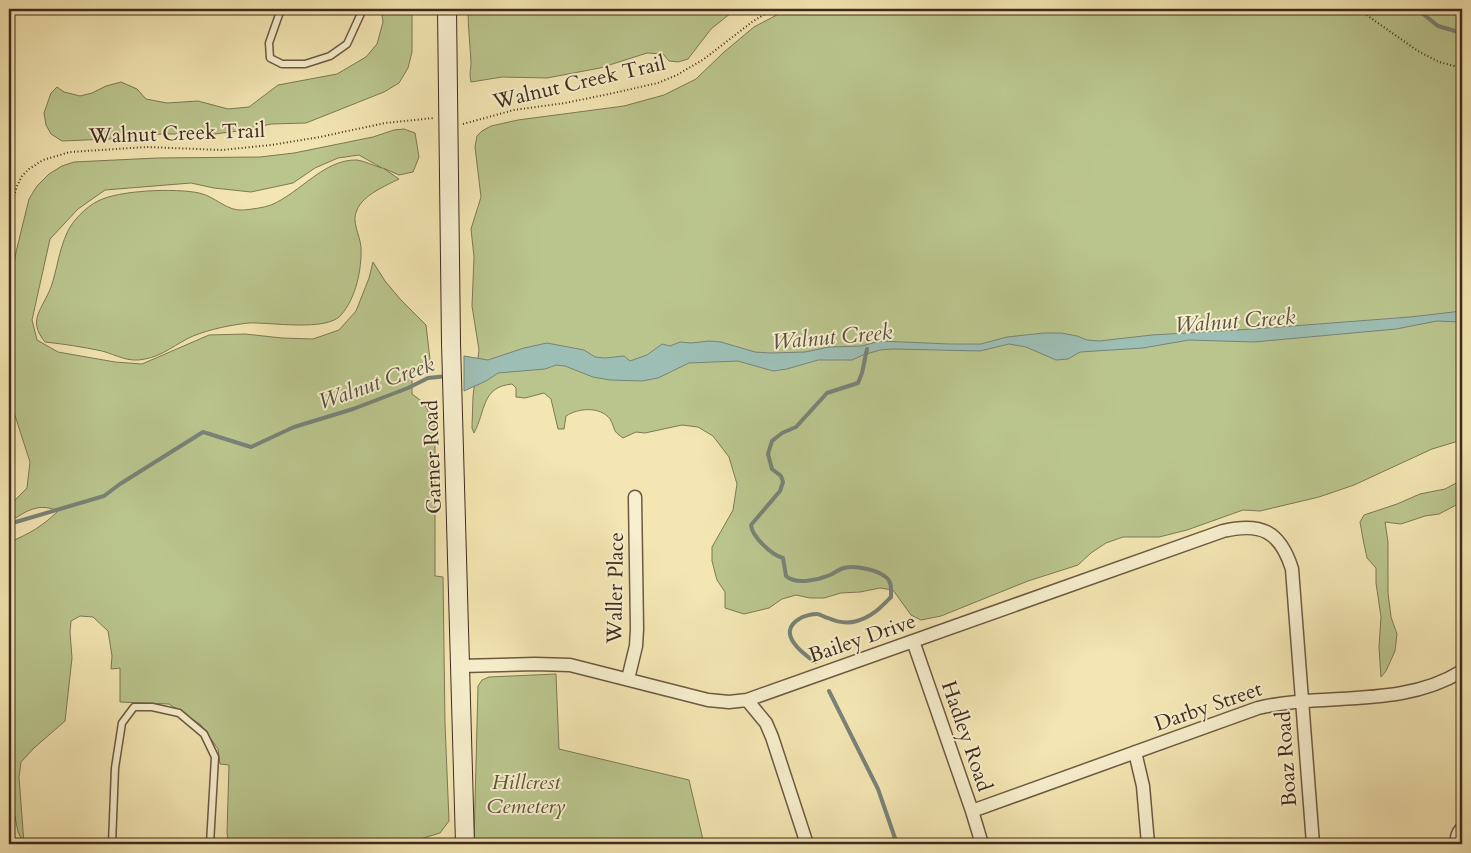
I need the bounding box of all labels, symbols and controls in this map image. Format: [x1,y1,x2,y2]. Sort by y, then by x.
street label: Walnut Creek Trail [489,49,668,117]
street label: Walnut Creek Trail [87,116,266,151]
water label: Walnut Creek [1174,302,1296,340]
water label: Walnut Creek [771,317,894,357]
water label: Walnut Creek [314,349,438,417]
street label: Garner Road [416,399,449,515]
street label: Waller Place [600,532,631,645]
street label: Bailey Drive [805,607,920,670]
street label: Darby Street [1150,674,1266,738]
street label: Hadley Road [934,677,999,796]
street label: Boaz Road [1269,710,1304,808]
park label: Hillcrest Cemetery [487,768,565,821]

